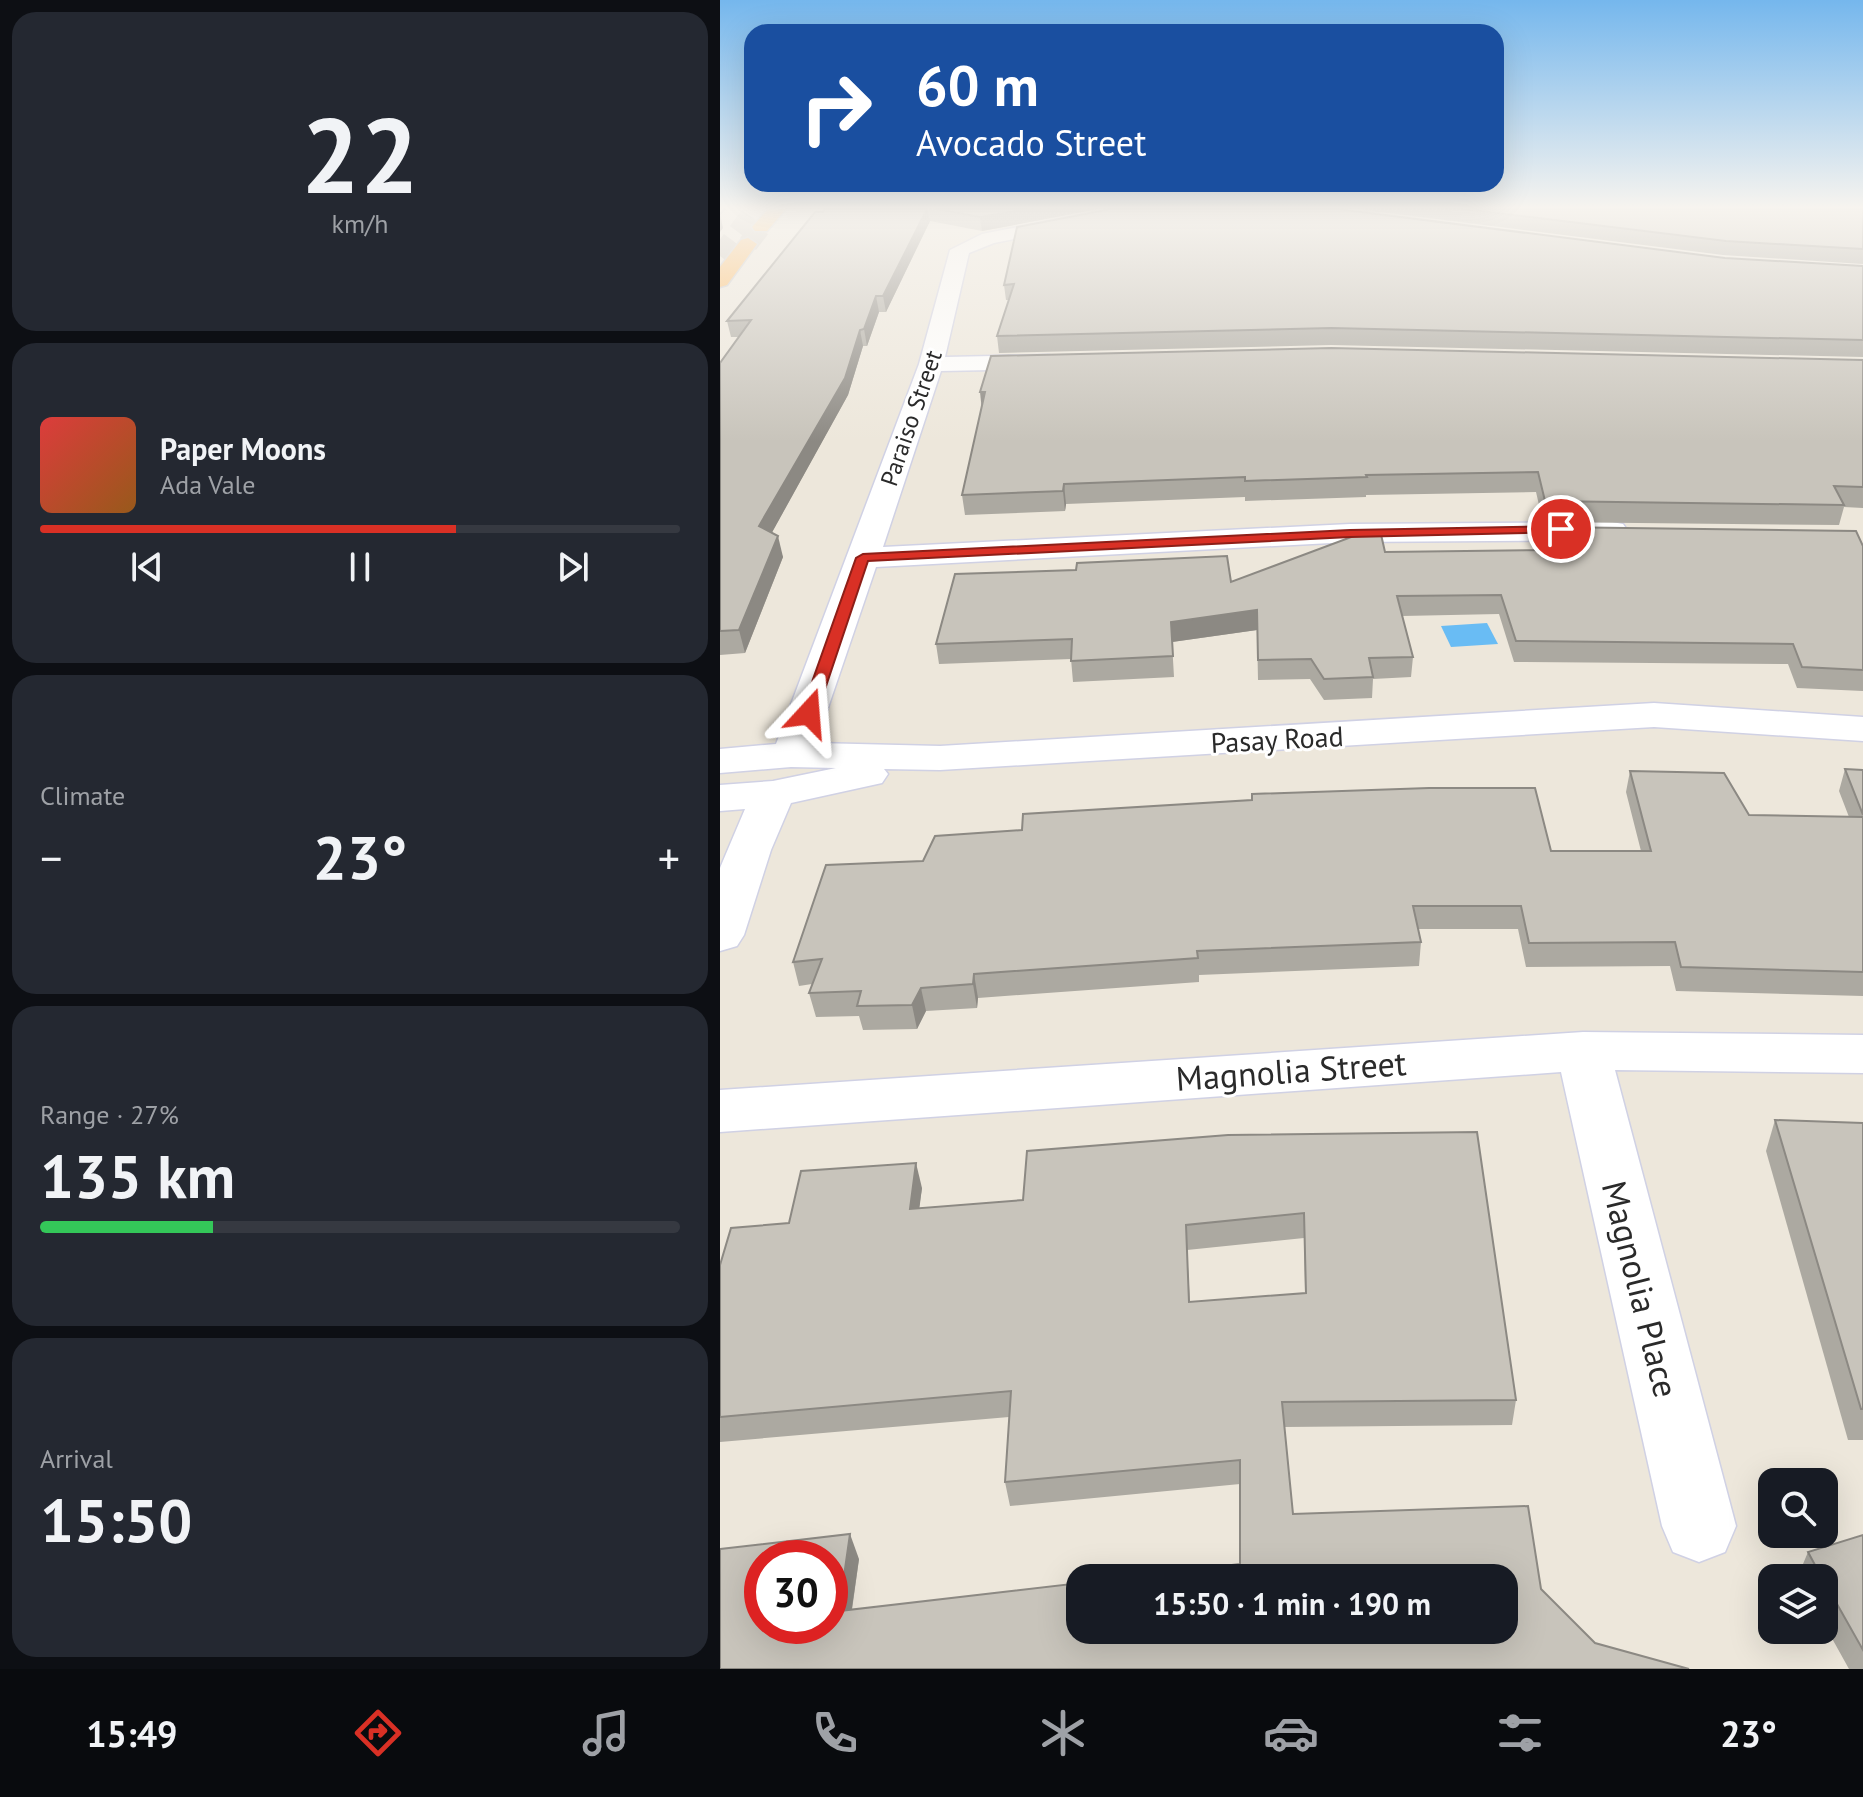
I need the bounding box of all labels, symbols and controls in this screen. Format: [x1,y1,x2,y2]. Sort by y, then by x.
text: 60 m [916,49,1039,121]
icon: right [784,56,888,160]
text: 22 [301,87,419,222]
text: Avocado Street [916,119,1146,166]
text: km/h [332,207,389,240]
street label: Paraiso Street [873,346,949,490]
text: Paper Moons [160,429,326,468]
text: Ada Vale [160,468,255,501]
pin [1527,495,1595,563]
icon: arrive [1539,507,1583,551]
icon: previous [125,545,169,589]
icon: pause [338,545,382,589]
icon: next [551,545,595,589]
position arrow [767,671,851,755]
street label: Pasay Road [1210,717,1344,761]
text: Climate [40,779,125,812]
text: 23° [313,818,407,896]
text: − [40,829,62,886]
text: + [658,829,680,886]
street label: Magnolia Street [1174,1040,1408,1100]
text: Range · 27% [40,1098,179,1131]
text: 135 km [40,1137,235,1215]
street label: Magnolia Place [1593,1176,1689,1402]
text: Arrival [40,1442,113,1475]
map controls [1758,1468,1838,1644]
button: search [1758,1468,1838,1548]
text: 15:50 [40,1481,192,1559]
speed limit sign: 30 [744,1540,848,1644]
button: layers [1758,1564,1838,1644]
text: 15:50 · 1 min · 190 m [1153,1584,1431,1623]
icon: directions [350,1705,406,1761]
icon: music [578,1705,634,1761]
icon: phone [807,1705,863,1761]
icon: climate [1035,1705,1091,1761]
icon: car [1263,1705,1319,1761]
icon: filters [1492,1705,1548,1761]
text: 15:49 [86,1710,178,1757]
text: 23° [1720,1710,1777,1757]

